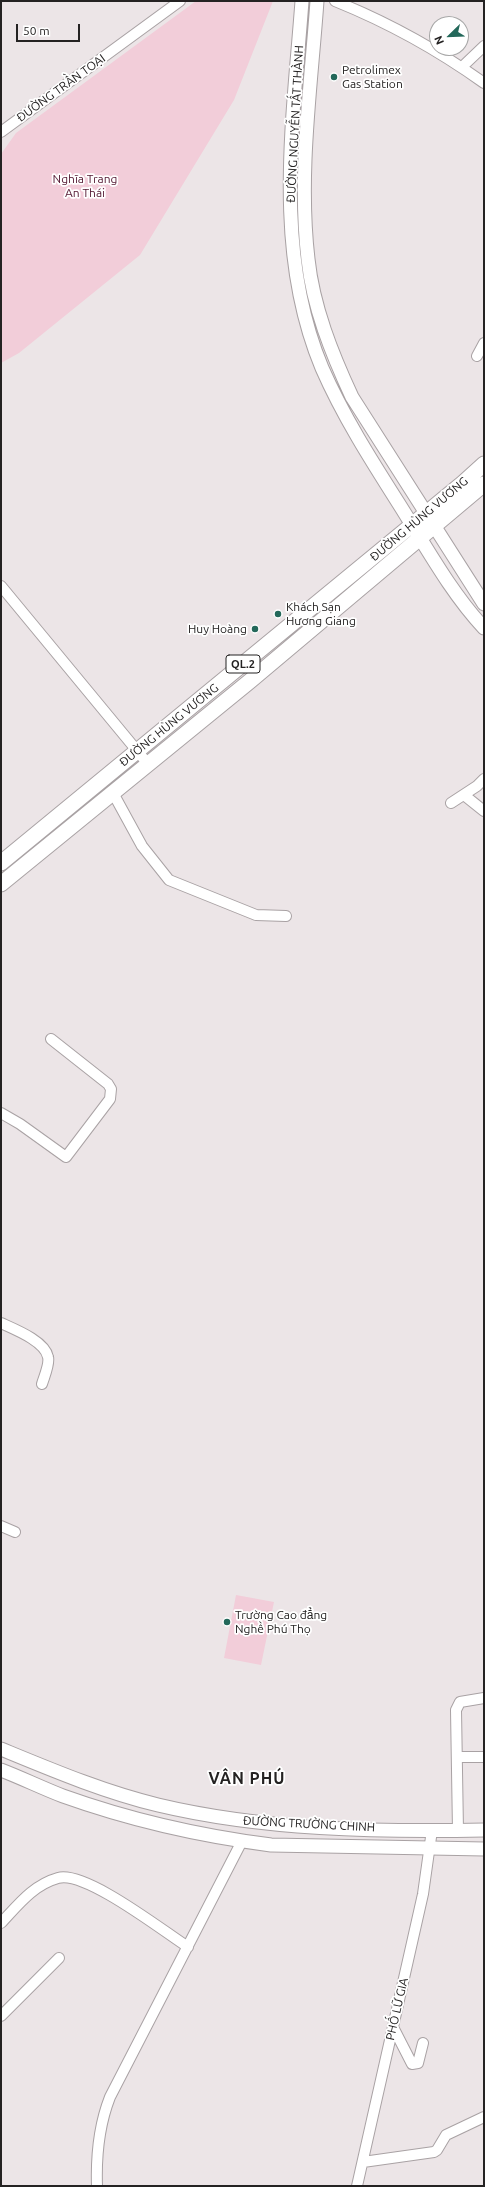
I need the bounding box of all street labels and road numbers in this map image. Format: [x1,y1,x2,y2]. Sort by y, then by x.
street label: ĐƯỜNG NGUYỄN TẤT THÀNH [284,45,306,203]
street label: ĐƯỜNG TRẦN TOẠI [14,51,108,125]
street label: ĐƯỜNG HÙNG VƯƠNG [367,474,471,564]
road number: QL.2 [226,655,260,673]
street label: ĐƯỜNG HÙNG VƯƠNG [117,681,221,769]
street label: ĐƯỜNG TRƯỜNG CHINH [242,1813,376,1835]
street label: PHỐ LỮ GIA [383,1976,411,2042]

